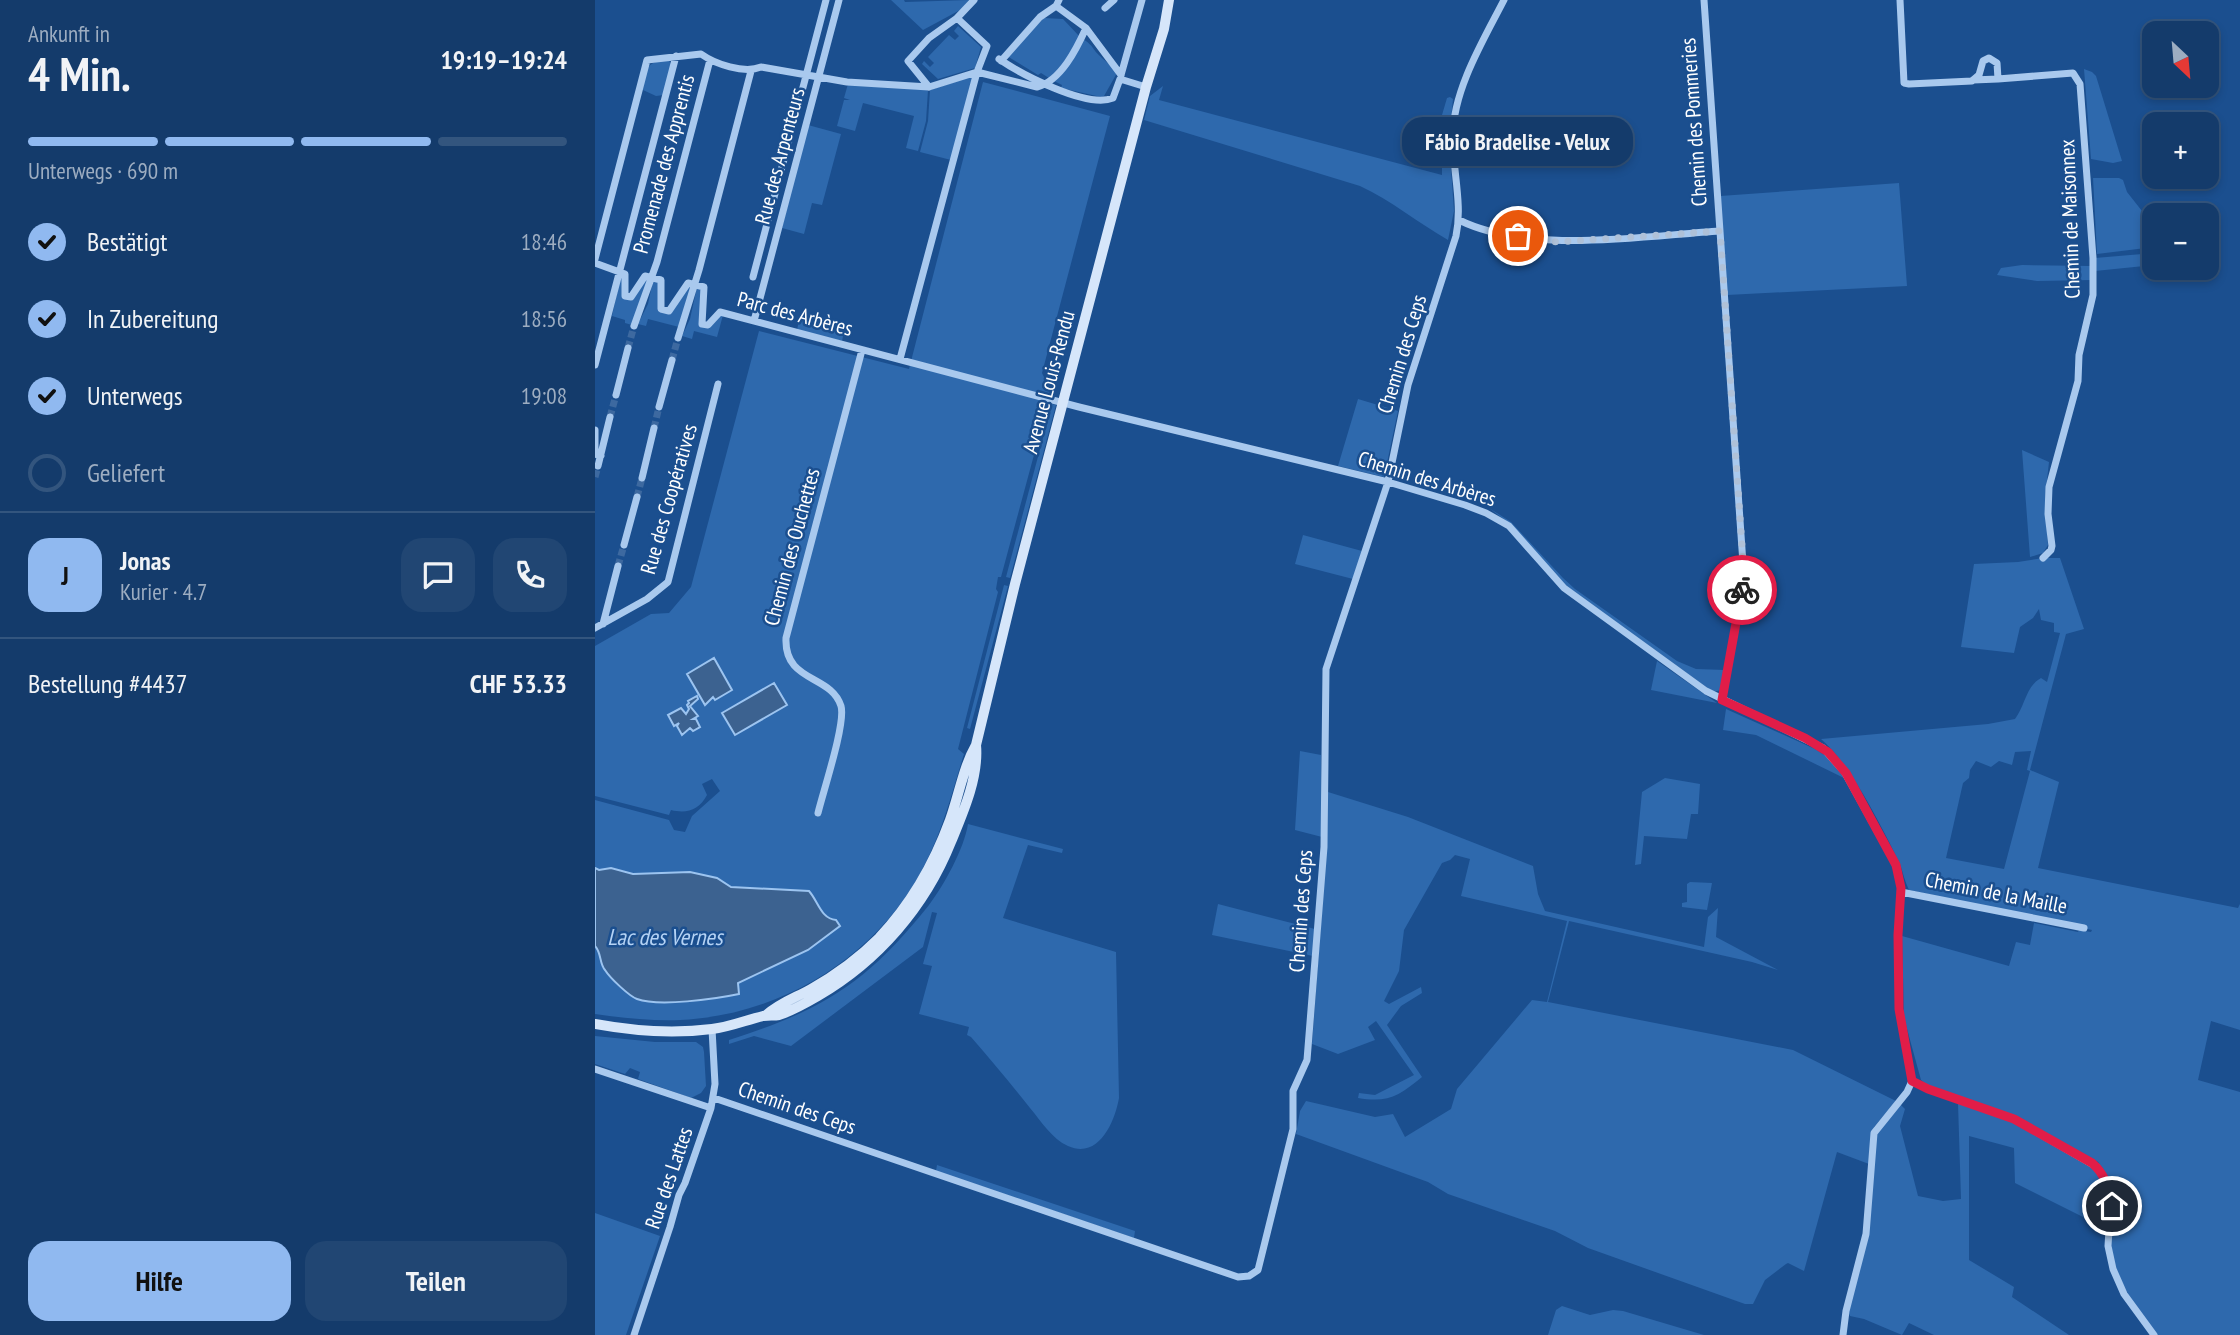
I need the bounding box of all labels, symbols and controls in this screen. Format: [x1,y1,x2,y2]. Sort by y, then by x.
text: Ankunft in [28,19,110,48]
north arrow [2142,21,2219,98]
map controls [2142,21,2219,280]
street label: Chemin des Pommeries [1674,37,1713,207]
text: 19:19–19:24 [440,43,567,76]
text: 4 Min. [28,44,131,104]
street label: Promenade des Apprentis [627,72,700,256]
street label: Rue des Arpenteurs [748,85,811,227]
button: + [2142,112,2219,189]
callout: Fábio Bradelise - Velux [1403,117,1633,166]
text: Fábio Bradelise - Velux [1425,127,1610,156]
street label: Chemin de Maisonnex [2053,138,2086,299]
text: Unterwegs · 690 m [28,156,178,185]
button: − [2142,203,2219,280]
pin [1488,206,1548,266]
icon: bag [1499,217,1537,255]
icon: check [28,223,66,261]
text: Bestätigt [87,225,168,258]
text: 18:46 [521,227,567,256]
street label: Parc des Arbères [734,285,856,342]
street label: Chemin des Ceps [1371,291,1432,416]
icon: check [28,300,66,338]
text: In Zubereitung [87,302,218,335]
text: 18:56 [521,304,567,333]
street label: Avenue Louis-Rendu [1016,308,1081,456]
icon: check [28,377,66,415]
text: Unterwegs [87,379,182,412]
text: 19:08 [521,381,567,410]
street label: Rue des Coopératives [634,421,703,577]
street label: Chemin des Arbères [1355,445,1500,512]
text: Geliefert [87,456,165,489]
street label: Chemin des Ouchettes [758,465,826,629]
button: chat [401,538,475,612]
button: phone [493,538,567,612]
text: Jonas [120,544,171,577]
courier [1707,555,1777,625]
text: J [61,559,69,592]
icon: bike [1723,571,1761,609]
text: Kurier · 4.7 [120,577,207,606]
text: Bestellung #4437 [28,667,188,700]
text: CHF 53.33 [470,667,567,700]
street label: Chemin des Ceps [1283,849,1318,973]
street label: Chemin de la Maille [1923,866,2069,920]
water label: Lac des Vernes [607,922,725,951]
street label: Chemin des Ceps [735,1075,860,1140]
street label: Rue des Lattes [639,1124,698,1232]
pin [2082,1176,2142,1236]
icon: home [2093,1187,2131,1225]
button: Hilfe [28,1241,291,1321]
button: Teilen [305,1241,567,1321]

